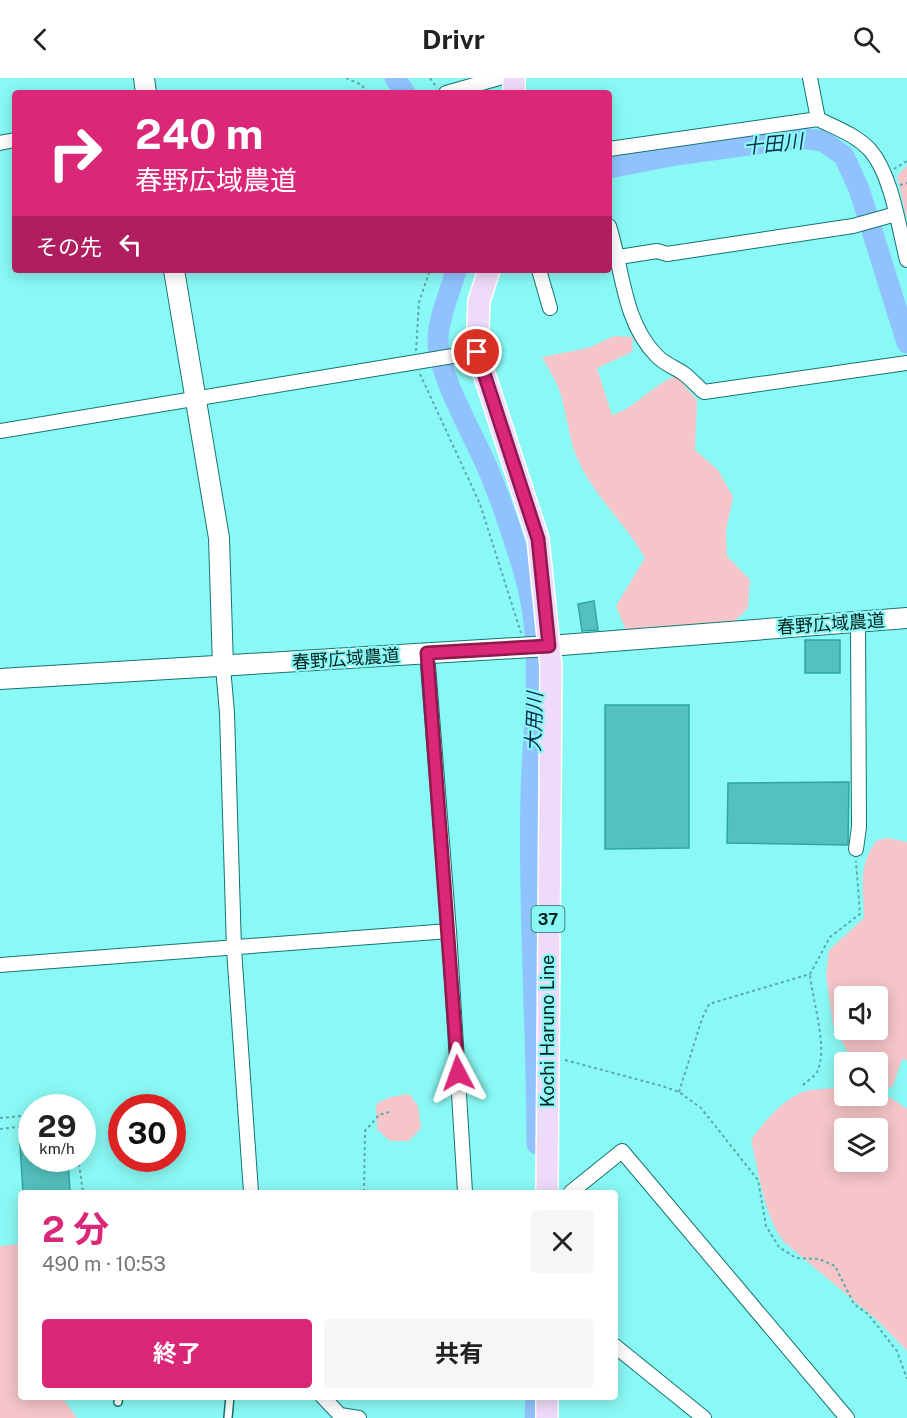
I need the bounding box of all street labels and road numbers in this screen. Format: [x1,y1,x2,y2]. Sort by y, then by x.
street label: 春野広域農道 [776,609,886,638]
street label: 春野広域農道 [291,644,401,673]
road number: 37 [532,906,564,932]
street label: Kochi Haruno Line [537,955,558,1107]

